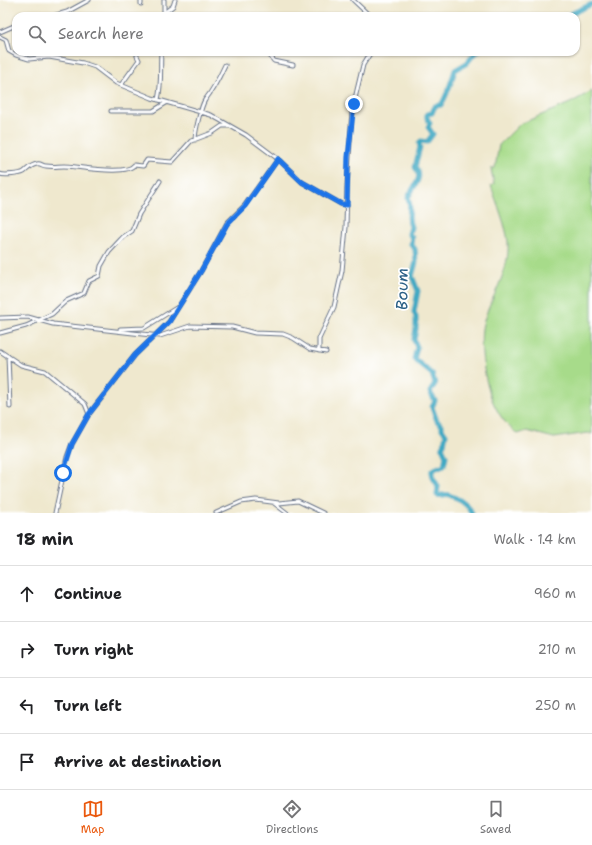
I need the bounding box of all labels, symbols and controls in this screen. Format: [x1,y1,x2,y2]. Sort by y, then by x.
search box [12,12,580,56]
icon: search [26,23,48,45]
text: Search here [58,24,144,44]
route end [345,95,363,113]
water label: Boum [391,268,413,310]
route start [54,464,72,482]
text: 18 min [16,528,73,550]
text: Walk · 1.4 km [494,531,576,548]
icon: ahead [16,583,38,605]
text: Continue [54,584,122,604]
text: 960 m [534,585,576,602]
icon: right [16,639,38,661]
text: Turn right [54,640,134,660]
text: 210 m [538,641,576,658]
icon: left [16,695,38,717]
text: Turn left [54,696,122,716]
text: 250 m [535,697,576,714]
icon: arrive [16,751,38,773]
text: Arrive at destination [54,752,222,772]
tab: Map [81,798,104,837]
tab: Directions [266,798,318,837]
tab: Saved [480,798,511,837]

